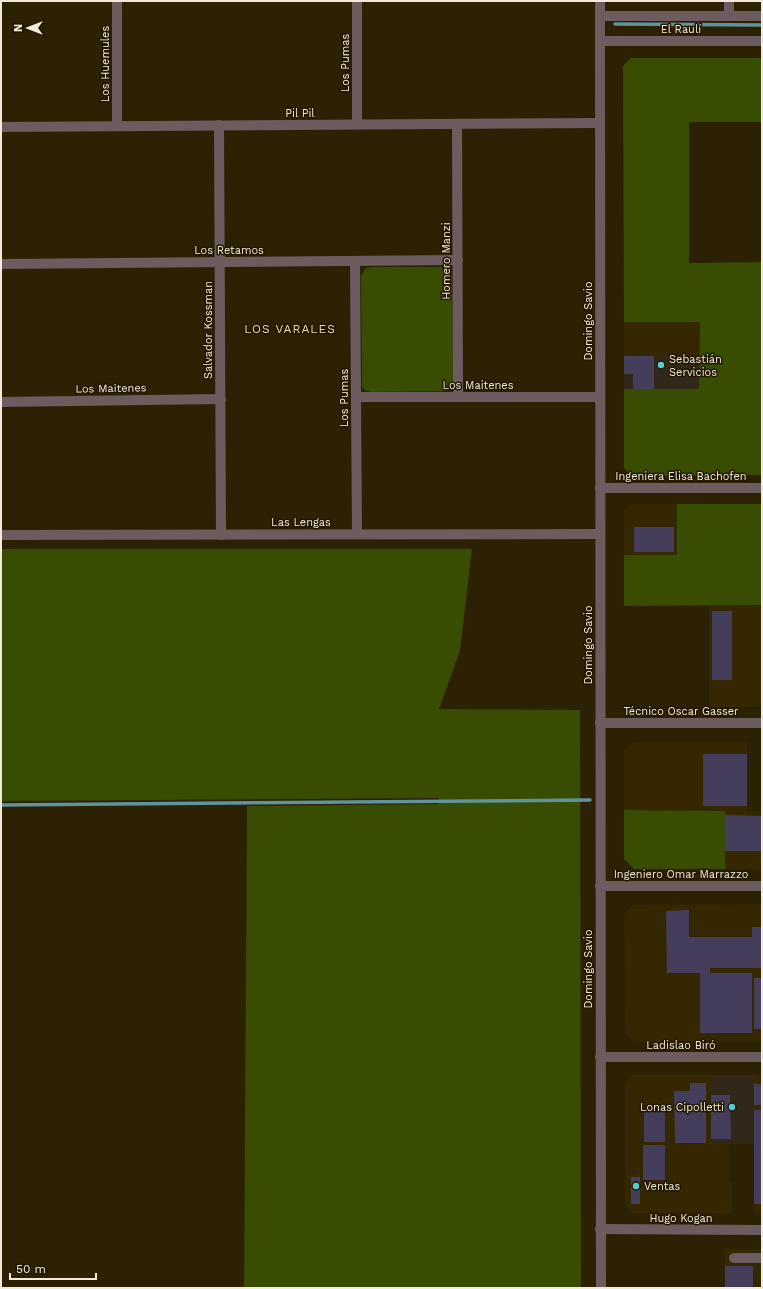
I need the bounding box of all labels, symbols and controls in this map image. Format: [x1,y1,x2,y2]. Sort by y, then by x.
north arrow [8,8,48,48]
street label: El Raulí [661,23,701,36]
text: N [12,24,25,32]
street label: Los Huemules [99,26,112,102]
street label: Los Pumas [339,34,352,92]
street label: Pil Pil [285,107,315,120]
street label: Homero Manzi [440,222,453,300]
street label: Los Retamos [194,244,264,257]
street label: Salvador Kossman [202,281,215,379]
street label: Domingo Savio [582,281,595,361]
district label: LOS VARALES [244,322,336,336]
place label: Sebastián Servicios [669,353,722,379]
marker: Sebastián Servicios [656,360,666,370]
street label: Los Pumas [338,369,351,427]
street label: Los Maitenes [443,379,514,392]
street label: Los Maitenes [75,381,147,396]
street label: Ingeniera Elisa Bachofen [615,470,747,483]
street label: Las Lengas [271,516,331,529]
street label: Domingo Savio [582,605,595,685]
street label: Técnico Oscar Gasser [623,705,739,718]
street label: Ingeniero Omar Marrazzo [614,868,748,881]
street label: Domingo Savio [582,929,595,1009]
street label: Ladislao Biró [646,1039,716,1052]
place label: Lonas Cipolletti [640,1101,724,1114]
marker: Lonas Cipolletti [727,1102,737,1112]
place label: Ventas [644,1180,681,1193]
marker: Ventas [631,1181,641,1191]
street label: Hugo Kogan [649,1212,713,1225]
scale bar [10,1255,96,1281]
text: 50 m [16,1262,46,1276]

